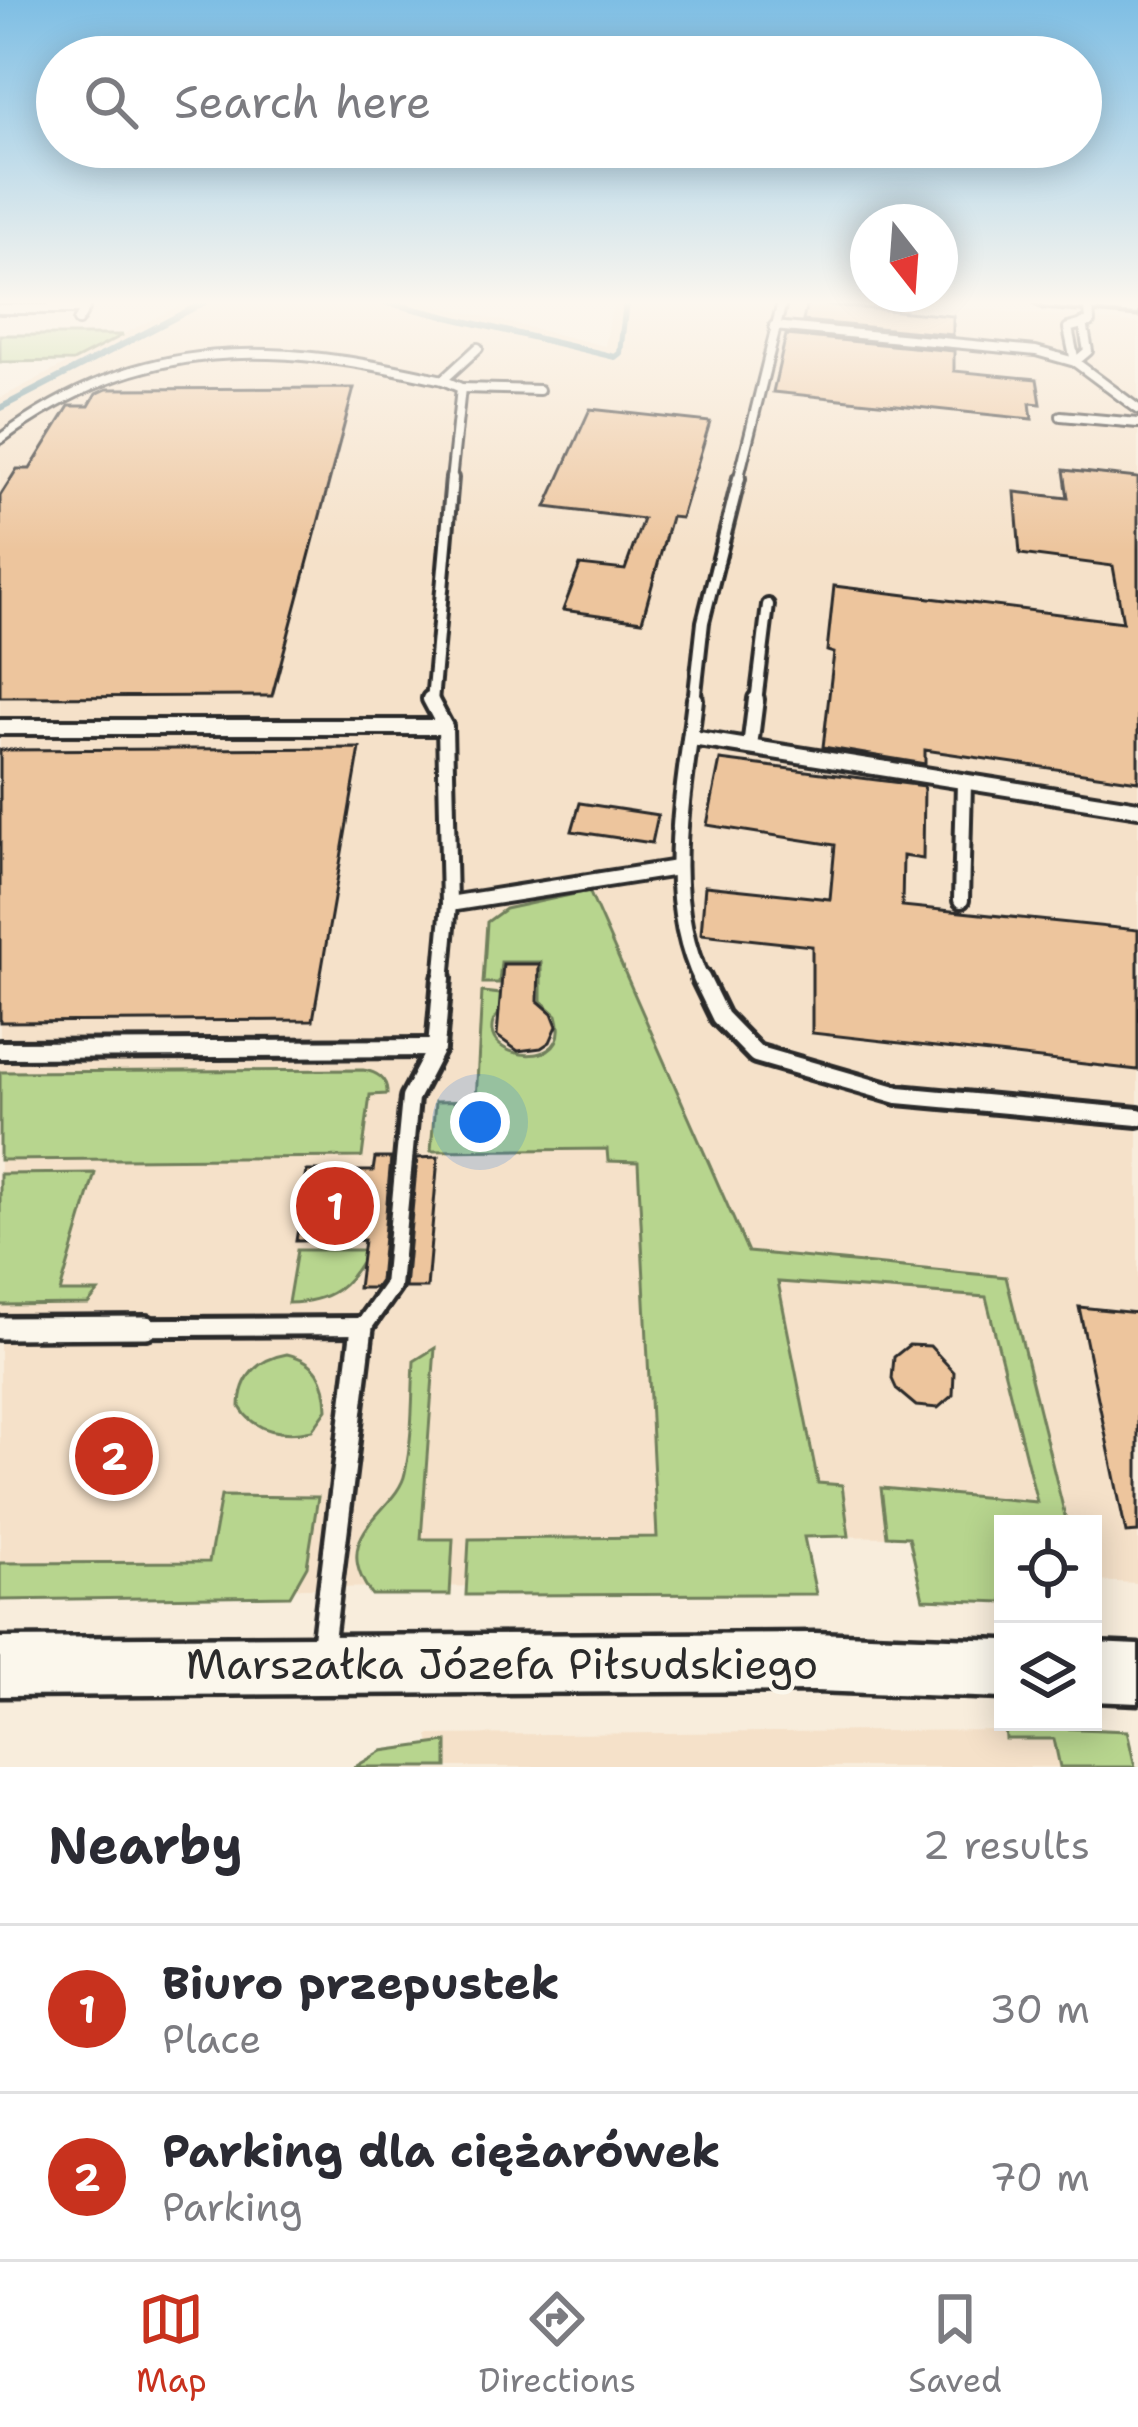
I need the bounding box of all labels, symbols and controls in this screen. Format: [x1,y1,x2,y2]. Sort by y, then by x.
search box [36,36,1102,168]
icon: search [78,69,144,135]
text: Search here [174,72,431,132]
north arrow [850,204,958,312]
your location [450,1092,510,1152]
pin: 1 [296,1161,374,1251]
pin: 2 [75,1411,153,1501]
map controls [994,1515,1102,1731]
button: locate [994,1515,1102,1623]
button: layers [994,1623,1102,1731]
street label: Marszałka Józefa Piłsudskiego [186,1636,818,1692]
text: Nearby [48,1811,243,1879]
text: 2 results [923,1819,1090,1871]
text: Biuro przepustek [162,1953,560,2013]
text: 1 [78,1983,96,2035]
text: 30 m [989,1983,1090,2035]
text: Place [162,2013,261,2065]
text: Parking dla ciężarówek [162,2121,721,2181]
text: 2 [73,2151,101,2203]
text: 70 m [989,2151,1090,2203]
text: Parking [162,2181,303,2233]
tab: Map [136,2286,207,2403]
tab: Directions [479,2286,636,2403]
tab: Saved [908,2286,1002,2403]

